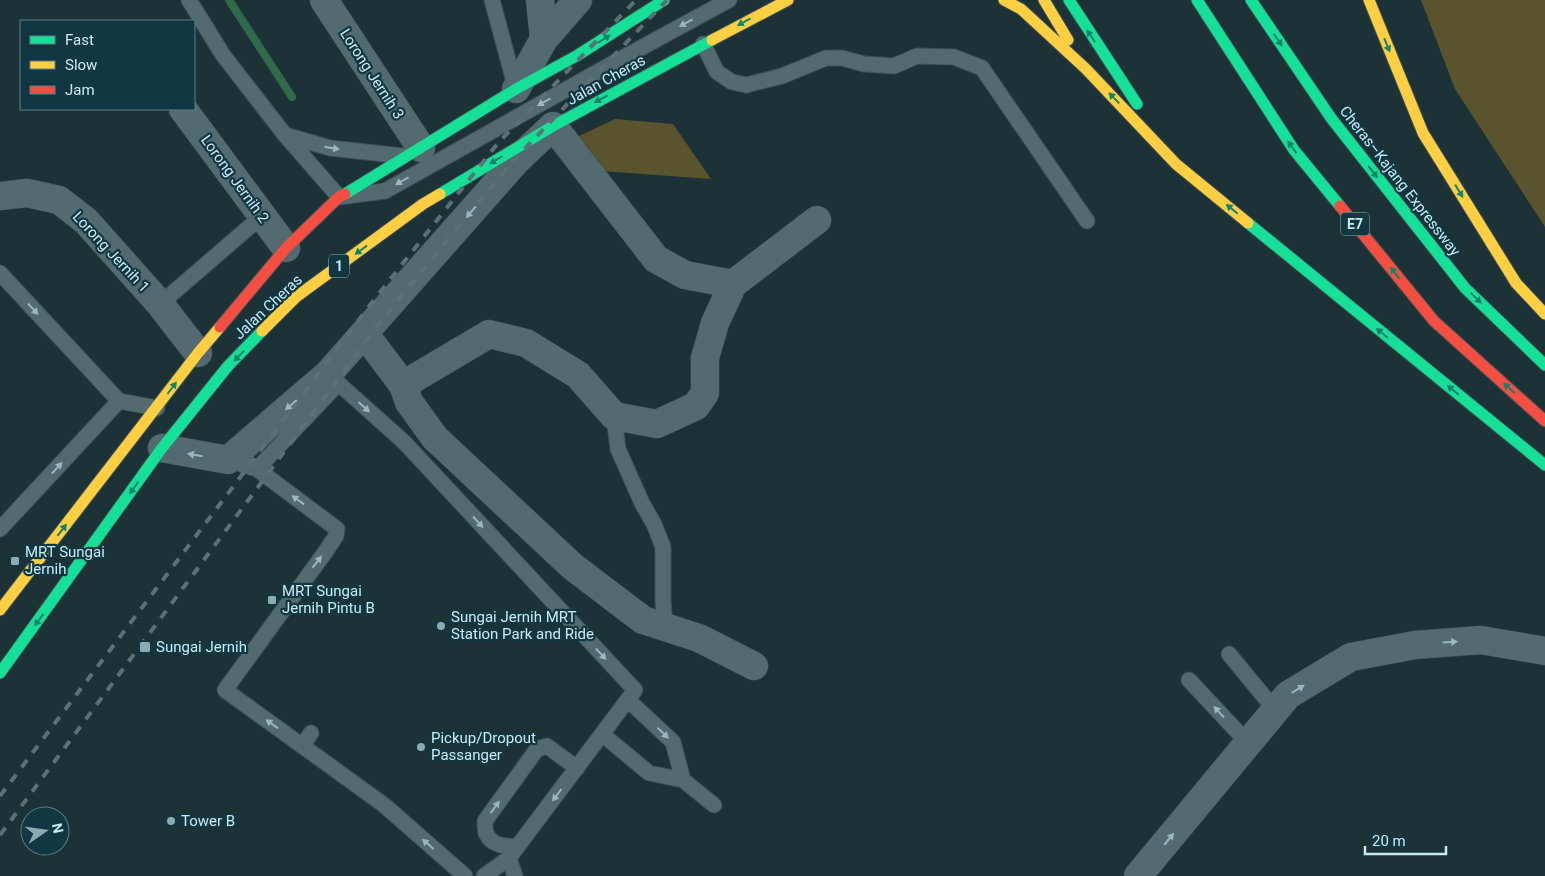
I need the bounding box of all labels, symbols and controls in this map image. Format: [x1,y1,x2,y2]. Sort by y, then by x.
one-way arrow [737,18,752,26]
one-way arrow [679,19,694,27]
legend [20,20,195,110]
street label: Lorong Jernih 3 [336,25,408,123]
one-way arrow [1086,29,1096,42]
text: Fast [65,31,94,49]
one-way arrow [597,34,611,44]
one-way arrow [1273,34,1283,47]
one-way arrow [1384,38,1392,52]
street label: Jalan Cheras [564,51,648,109]
text: Slow [65,56,97,74]
text: Jam [65,81,95,99]
one-way arrow [1108,93,1120,105]
one-way arrow [595,95,608,104]
one-way arrow [537,97,551,106]
street label: Cheras–Kajang Expressway [1336,102,1464,260]
street label: Lorong Jernih 2 [197,132,273,226]
one-way arrow [1287,140,1297,154]
one-way arrow [324,144,340,152]
one-way arrow [490,156,503,165]
one-way arrow [1368,165,1379,178]
one-way arrow [395,177,410,185]
one-way arrow [1454,184,1463,197]
one-way arrow [1226,204,1239,215]
one-way arrow [465,205,477,217]
street label: Lorong Jernih 1 [69,208,153,296]
road number: E7 [1341,212,1369,235]
one-way arrow [354,245,368,255]
road number: 1 [329,255,349,278]
one-way arrow [1389,267,1400,280]
street label: Jalan Cheras [230,271,306,343]
one-way arrow [1469,292,1481,304]
one-way arrow [27,302,39,314]
one-way arrow [1376,327,1389,338]
one-way arrow [233,350,245,362]
one-way arrow [167,381,177,395]
one-way arrow [1503,382,1515,394]
one-way arrow [1446,384,1459,395]
one-way arrow [285,400,298,411]
one-way arrow [357,401,370,412]
one-way arrow [187,451,202,459]
one-way arrow [51,462,63,474]
one-way arrow [129,481,139,495]
one-way arrow [292,494,305,505]
one-way arrow [472,515,484,527]
one-way arrow [57,523,67,537]
place label: MRT Sungai Jernih [25,543,105,578]
marker: MRT Sungai Jernih [9,555,21,567]
one-way arrow [312,556,323,569]
place label: MRT Sungai Jernih Pintu B [282,582,375,617]
marker: MRT Sungai Jernih Pintu B [266,594,278,606]
place label: Sungai Jernih MRT Station Park and Ride [451,608,594,643]
one-way arrow [33,613,44,626]
marker: Sungai Jernih MRT Station Park and Ride [435,620,447,632]
place label: Sungai Jernih [156,638,247,656]
one-way arrow [1442,638,1458,646]
marker: Sungai Jernih [138,640,152,654]
one-way arrow [595,647,607,659]
one-way arrow [1291,685,1304,694]
one-way arrow [1213,706,1225,718]
one-way arrow [265,719,279,729]
one-way arrow [657,727,669,739]
place label: Pickup/Dropout Passanger [431,729,536,764]
marker: Pickup/Dropout Passanger [415,741,427,753]
one-way arrow [552,788,562,802]
one-way arrow [490,800,500,814]
north arrow [20,806,70,856]
place label: Tower B [181,812,235,830]
marker: Tower B [165,815,177,827]
text: N [49,821,67,835]
scale bar [1365,824,1446,856]
one-way arrow [1164,832,1175,845]
text: 20 m [1372,832,1406,850]
one-way arrow [423,838,435,850]

